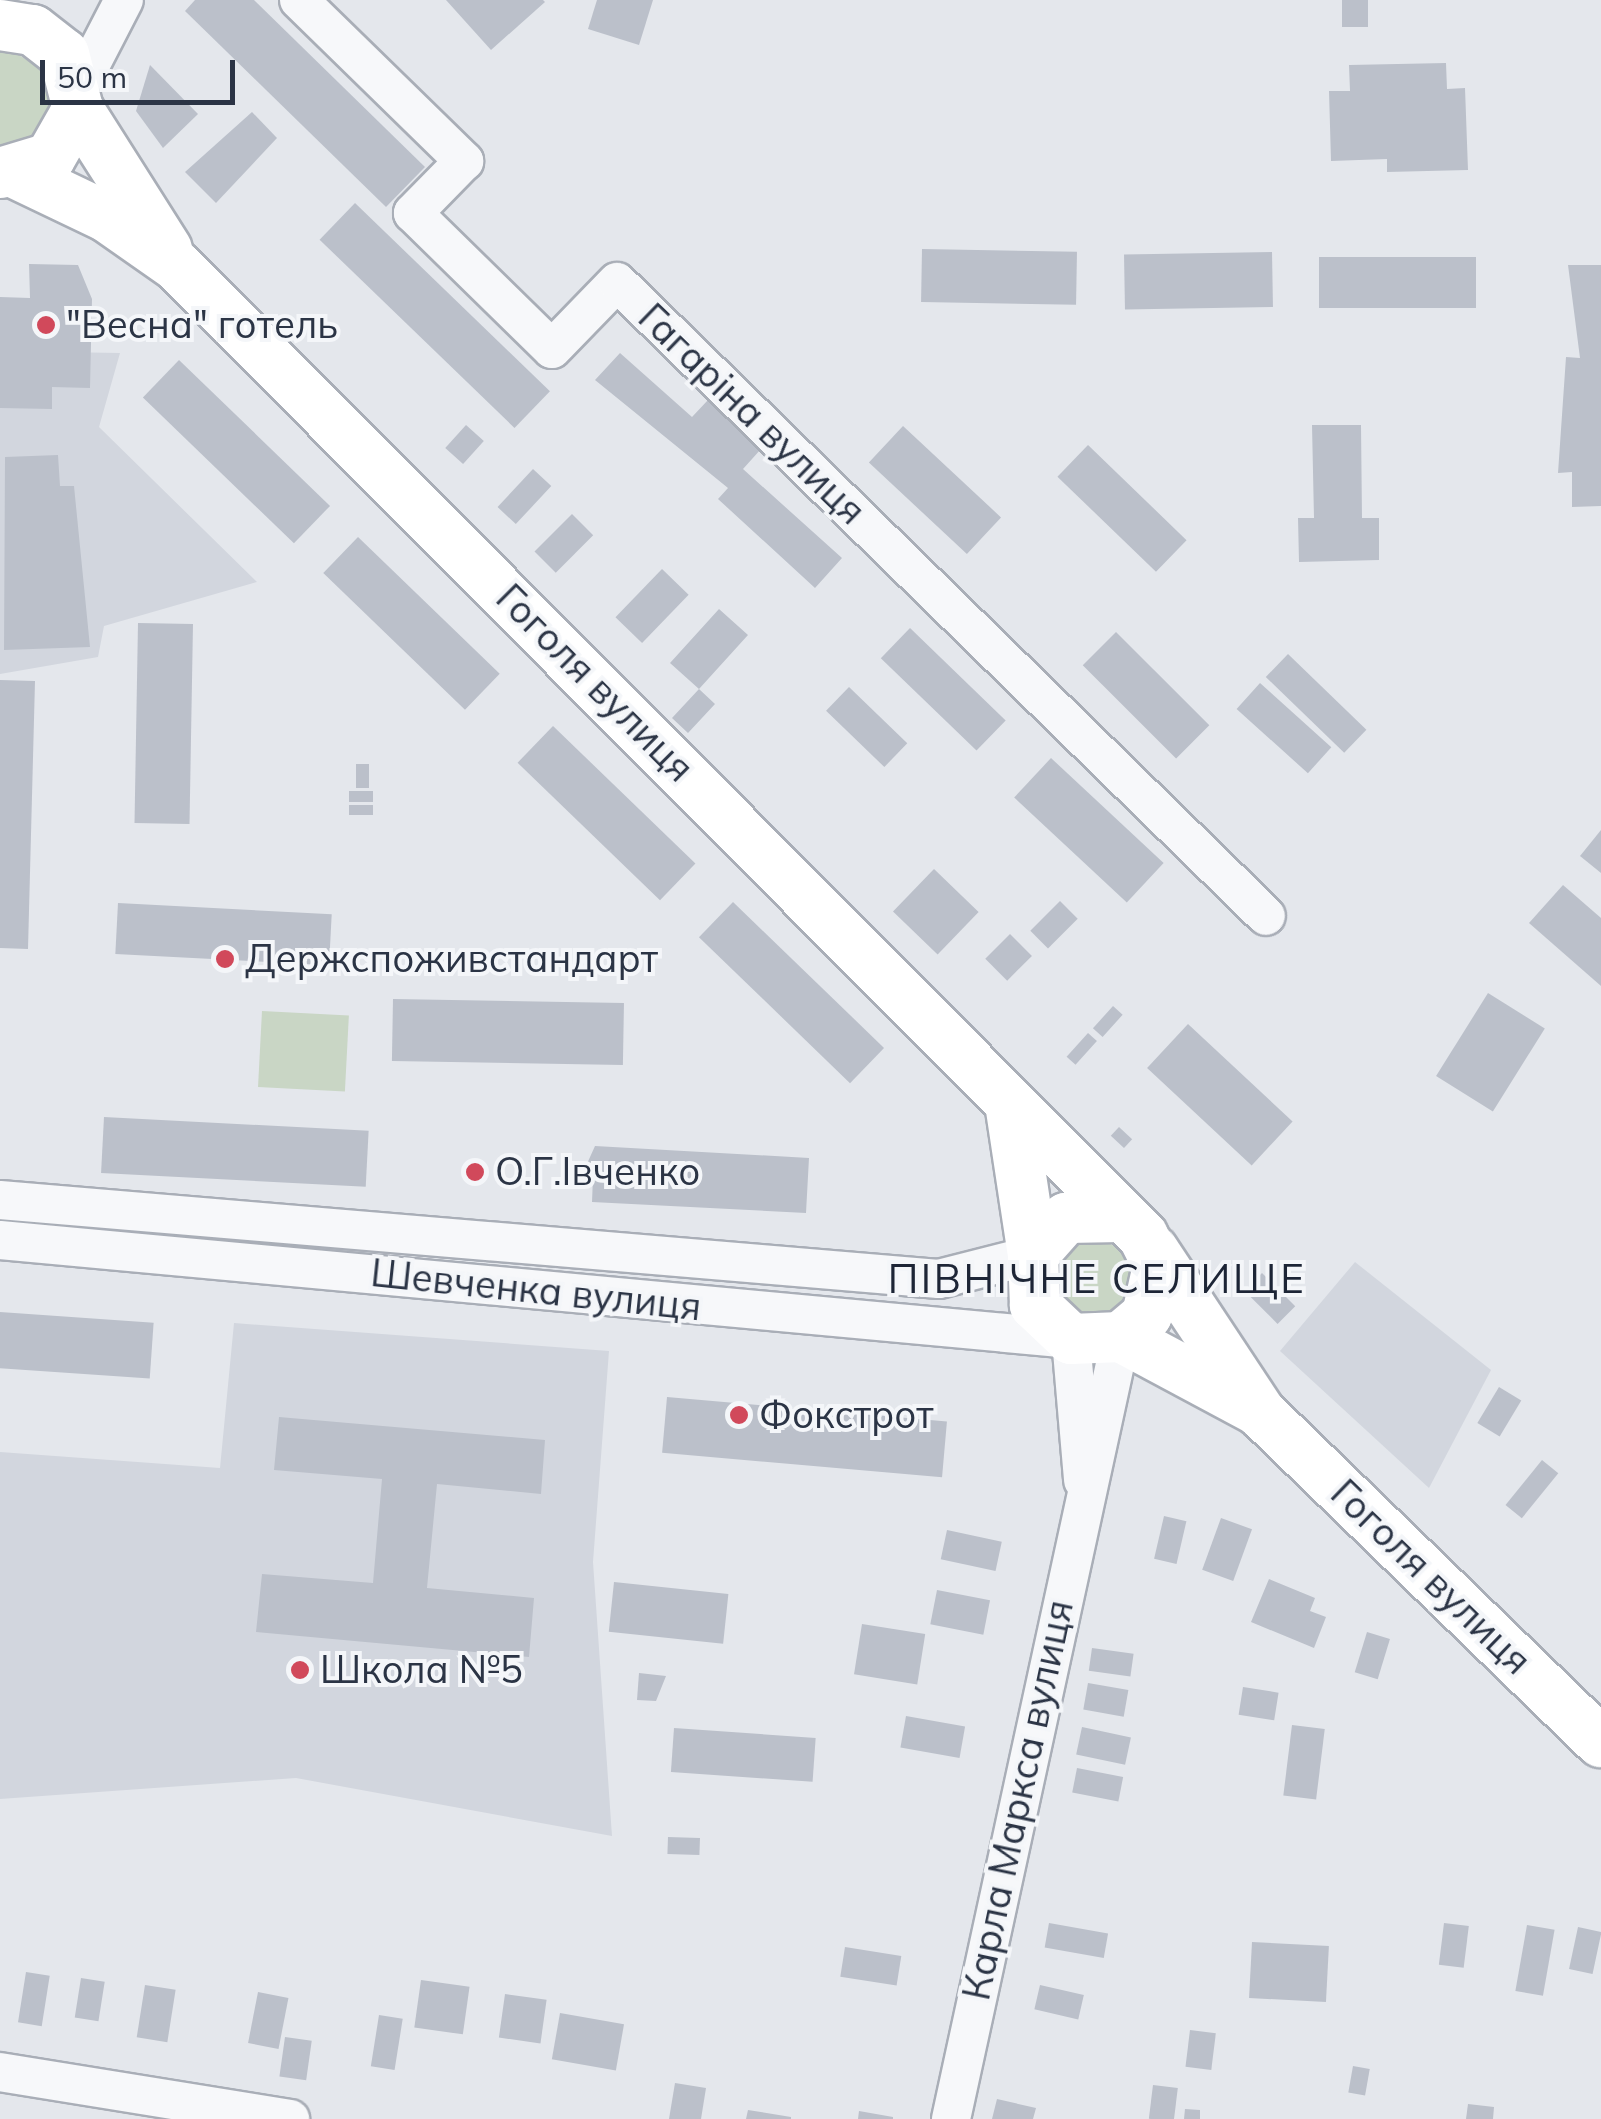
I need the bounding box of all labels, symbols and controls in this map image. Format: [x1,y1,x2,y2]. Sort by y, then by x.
scale bar [45,40,240,102]
text: 50 m [57,58,127,96]
street label: Гагаріна вулиця [629,294,875,534]
place label: "Весна" готель [66,302,338,348]
marker: "Весна" готель [35,314,57,336]
street label: Гоголя вулиця [487,575,703,791]
place label: Держспоживстандарт [245,936,658,982]
marker: Держспоживстандарт [214,948,236,970]
place label: О.Г.Івченко [495,1149,700,1195]
marker: О.Г.Івченко [464,1161,486,1183]
street label: Шевченка вулиця [369,1250,703,1330]
district label: ПІВНІЧНЕ СЕЛИЩЕ [888,1254,1306,1302]
place label: Фокстрот [759,1392,934,1438]
marker: Фокстрот [728,1404,750,1426]
street label: Гоголя вулиця [1322,1470,1540,1684]
street label: Карла Маркса вулиця [953,1596,1083,2004]
place label: Школа №5 [320,1647,523,1693]
marker: Школа №5 [289,1659,311,1681]

